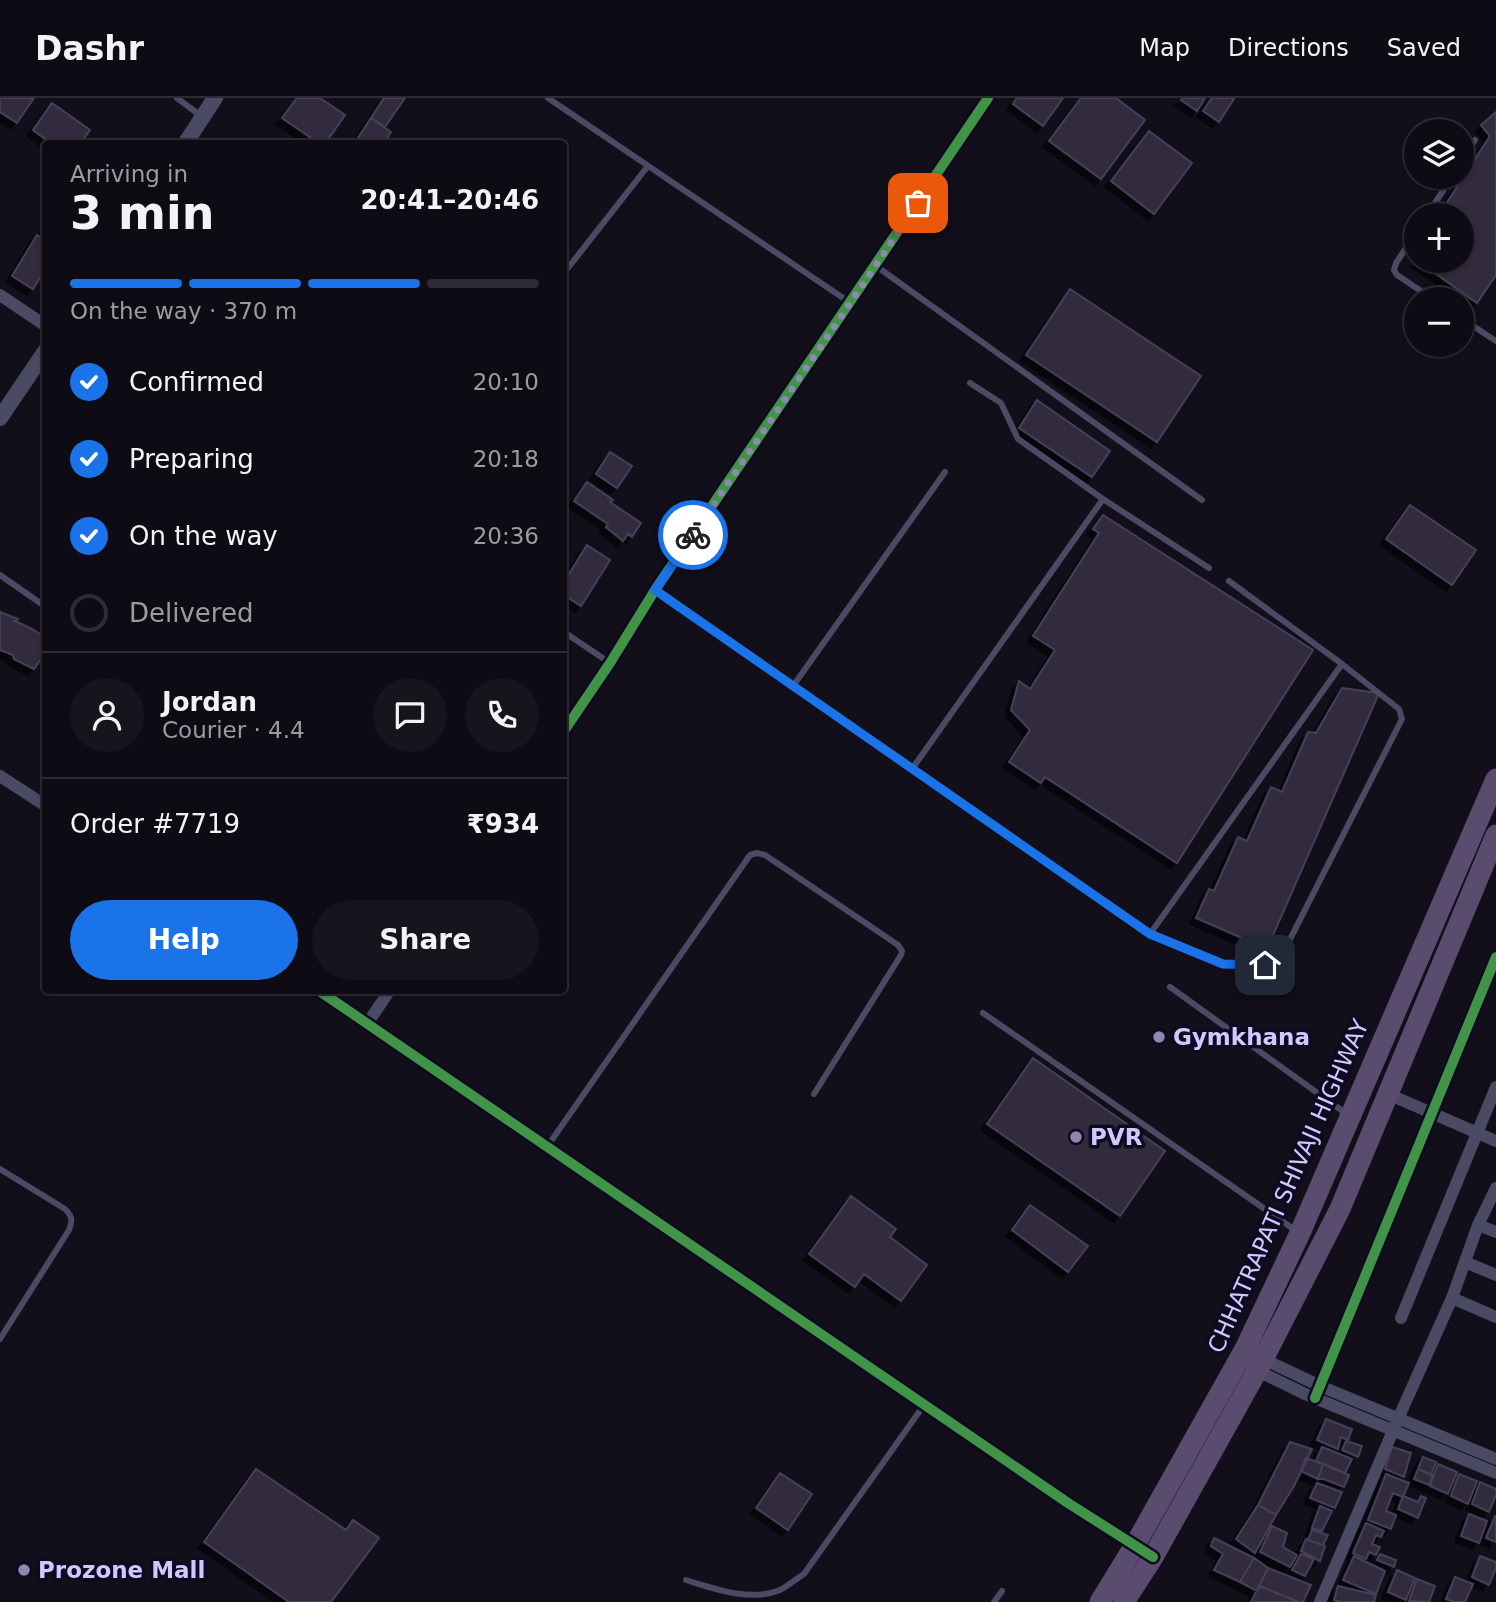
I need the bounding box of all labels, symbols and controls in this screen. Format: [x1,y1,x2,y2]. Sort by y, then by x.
text: Dashr [35,29,144,68]
text: Map [1139,34,1190,62]
text: Directions [1228,34,1349,62]
text: Saved [1387,34,1461,62]
map controls [1404,119,1474,357]
button: layers [1404,119,1474,189]
text: Arriving in [70,161,188,187]
pin [888,173,948,233]
icon: bag [899,184,937,222]
text: 20:41–20:46 [360,185,539,215]
text: 3 min [70,186,214,240]
button: + [1404,203,1474,273]
button: − [1404,287,1474,357]
text: On the way · 370 m [70,298,297,324]
icon: check [70,363,108,401]
text: Confirmed [129,367,264,397]
text: 20:10 [473,369,539,395]
icon: check [70,440,108,478]
text: Preparing [129,444,254,474]
text: 20:18 [473,446,539,472]
courier [658,500,728,570]
icon: bike [674,516,712,554]
icon: check [70,517,108,555]
text: On the way [129,521,278,551]
text: 20:36 [473,523,539,549]
text: Delivered [129,598,253,628]
button: person [70,678,144,752]
button: chat [373,678,447,752]
button: phone [465,678,539,752]
text: Jordan [162,687,257,717]
text: Courier · 4.4 [162,717,305,743]
text: Order #7719 [70,809,240,839]
text: ₹934 [467,809,539,839]
button: Help [70,900,298,980]
button: Share [312,900,539,980]
pin [1235,935,1295,995]
icon: home [1246,946,1284,984]
street label: CHHATRAPATI SHIVAJI HIGHWAY [1202,1014,1374,1357]
place label: Gymkhana [1173,1024,1310,1050]
marker: Gymkhana [1151,1029,1167,1045]
place label: PVR [1090,1124,1143,1150]
marker: PVR [1068,1129,1084,1145]
place label: Prozone Mall [38,1557,205,1583]
marker: Prozone Mall [16,1562,32,1578]

